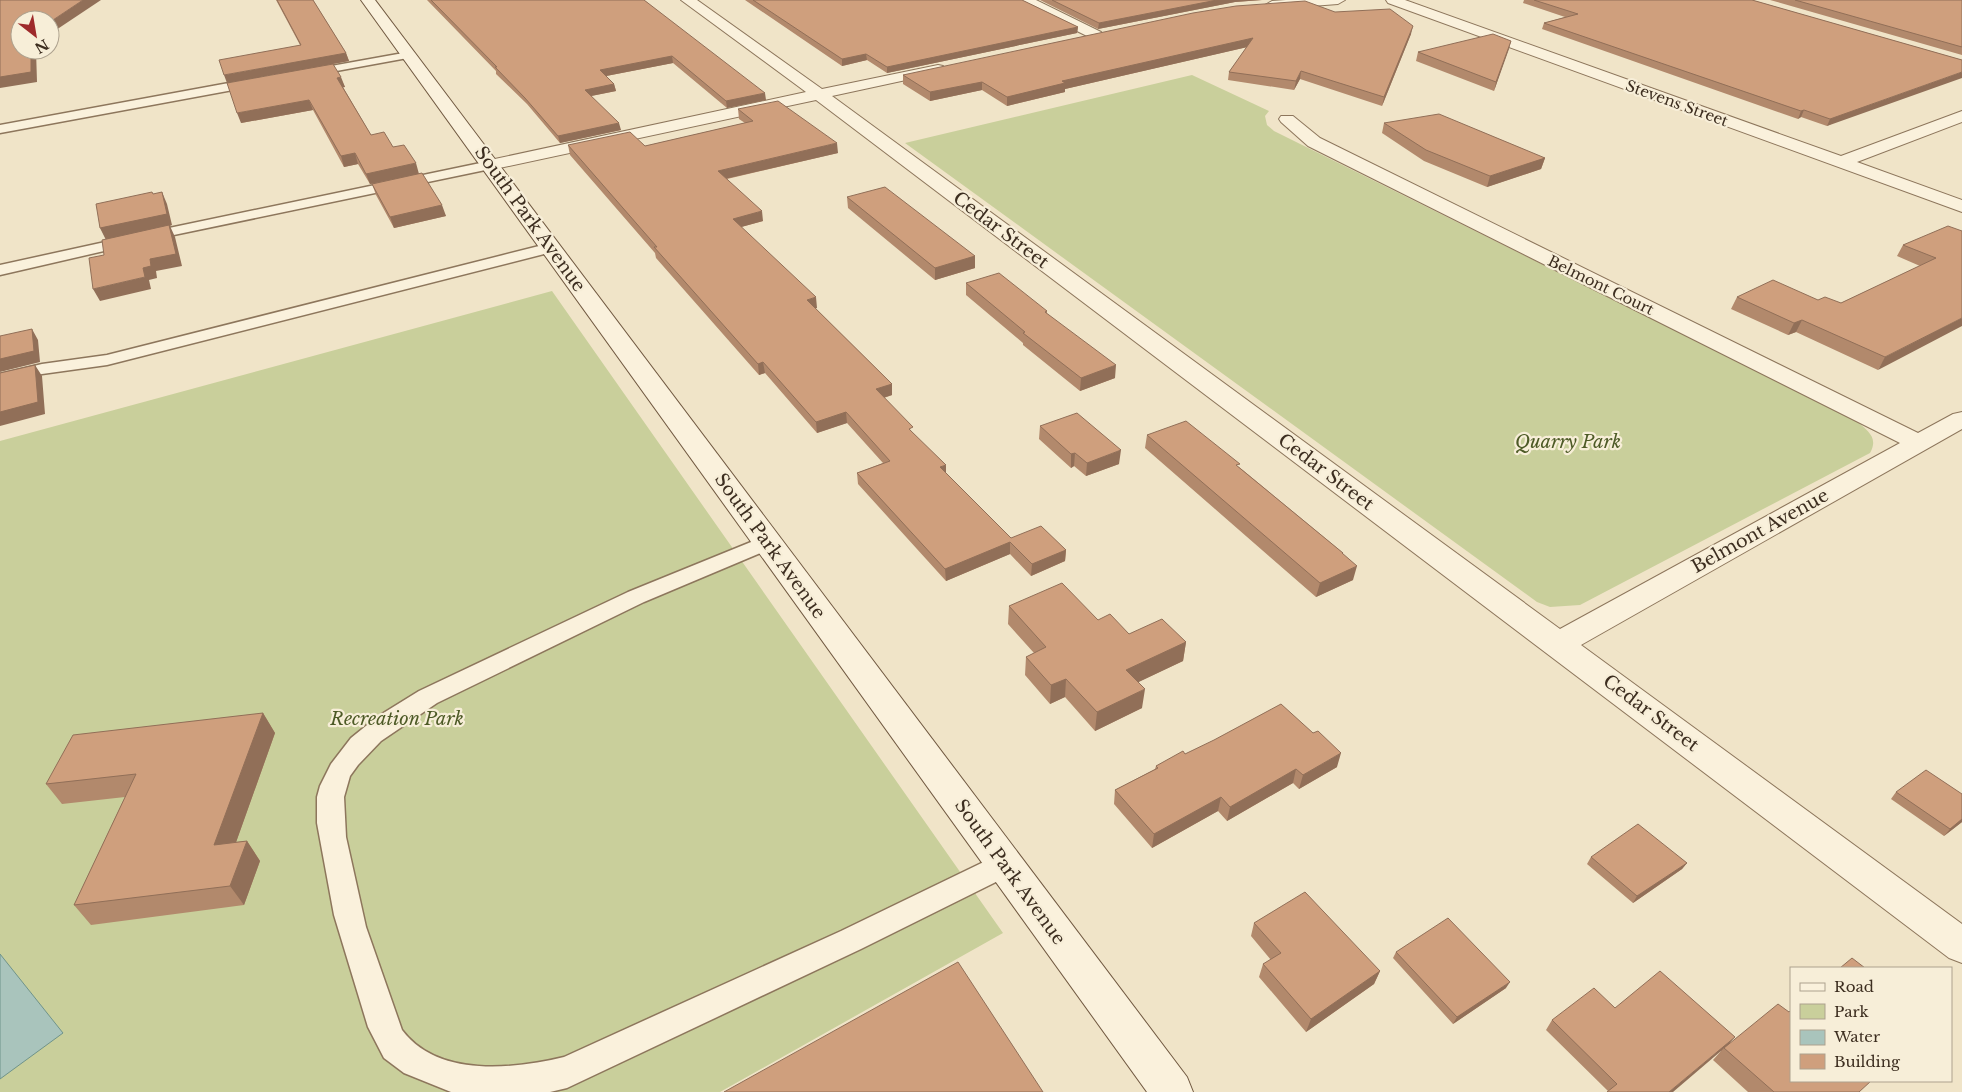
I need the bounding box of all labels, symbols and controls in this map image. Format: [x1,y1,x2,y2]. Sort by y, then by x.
north arrow [10,10,60,60]
text: N [31,35,52,57]
street label: Stevens Street [1623,76,1731,130]
street label: South Park Avenue [470,142,590,296]
street label: Cedar Street [949,187,1053,273]
street label: Belmont Court [1545,251,1658,319]
street label: Cedar Street [1274,429,1378,515]
park label: Quarry Park [1515,431,1621,453]
street label: South Park Avenue [710,469,830,623]
street label: Belmont Avenue [1688,484,1832,578]
street label: Cedar Street [1599,670,1703,756]
park label: Recreation Park [329,708,464,730]
street label: South Park Avenue [950,795,1070,949]
legend [1790,967,1952,1082]
text: Road [1834,977,1874,996]
text: Park [1834,1002,1870,1021]
text: Water [1833,1027,1881,1046]
text: Building [1834,1052,1901,1071]

